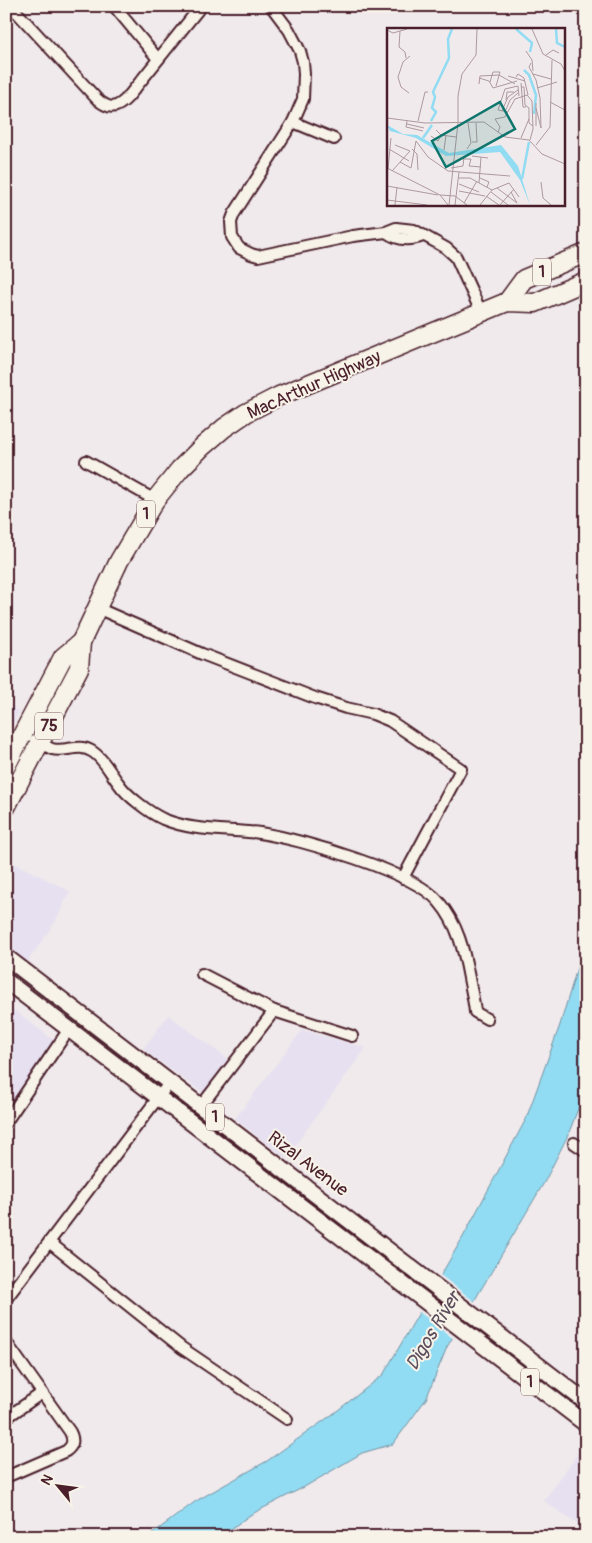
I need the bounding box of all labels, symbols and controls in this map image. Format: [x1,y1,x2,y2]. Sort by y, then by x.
inset map [387,28,564,205]
road number: 1 [533,258,551,286]
street label: MacArthur Highway [243,345,385,425]
road number: 1 [137,500,155,528]
road number: 75 [35,712,63,739]
road number: 1 [206,1104,224,1130]
street label: Rizal Avenue [263,1126,353,1202]
water label: Digos River [400,1285,467,1375]
road number: 1 [521,1368,539,1395]
north arrow [32,1460,82,1510]
text: N [37,1472,57,1488]

